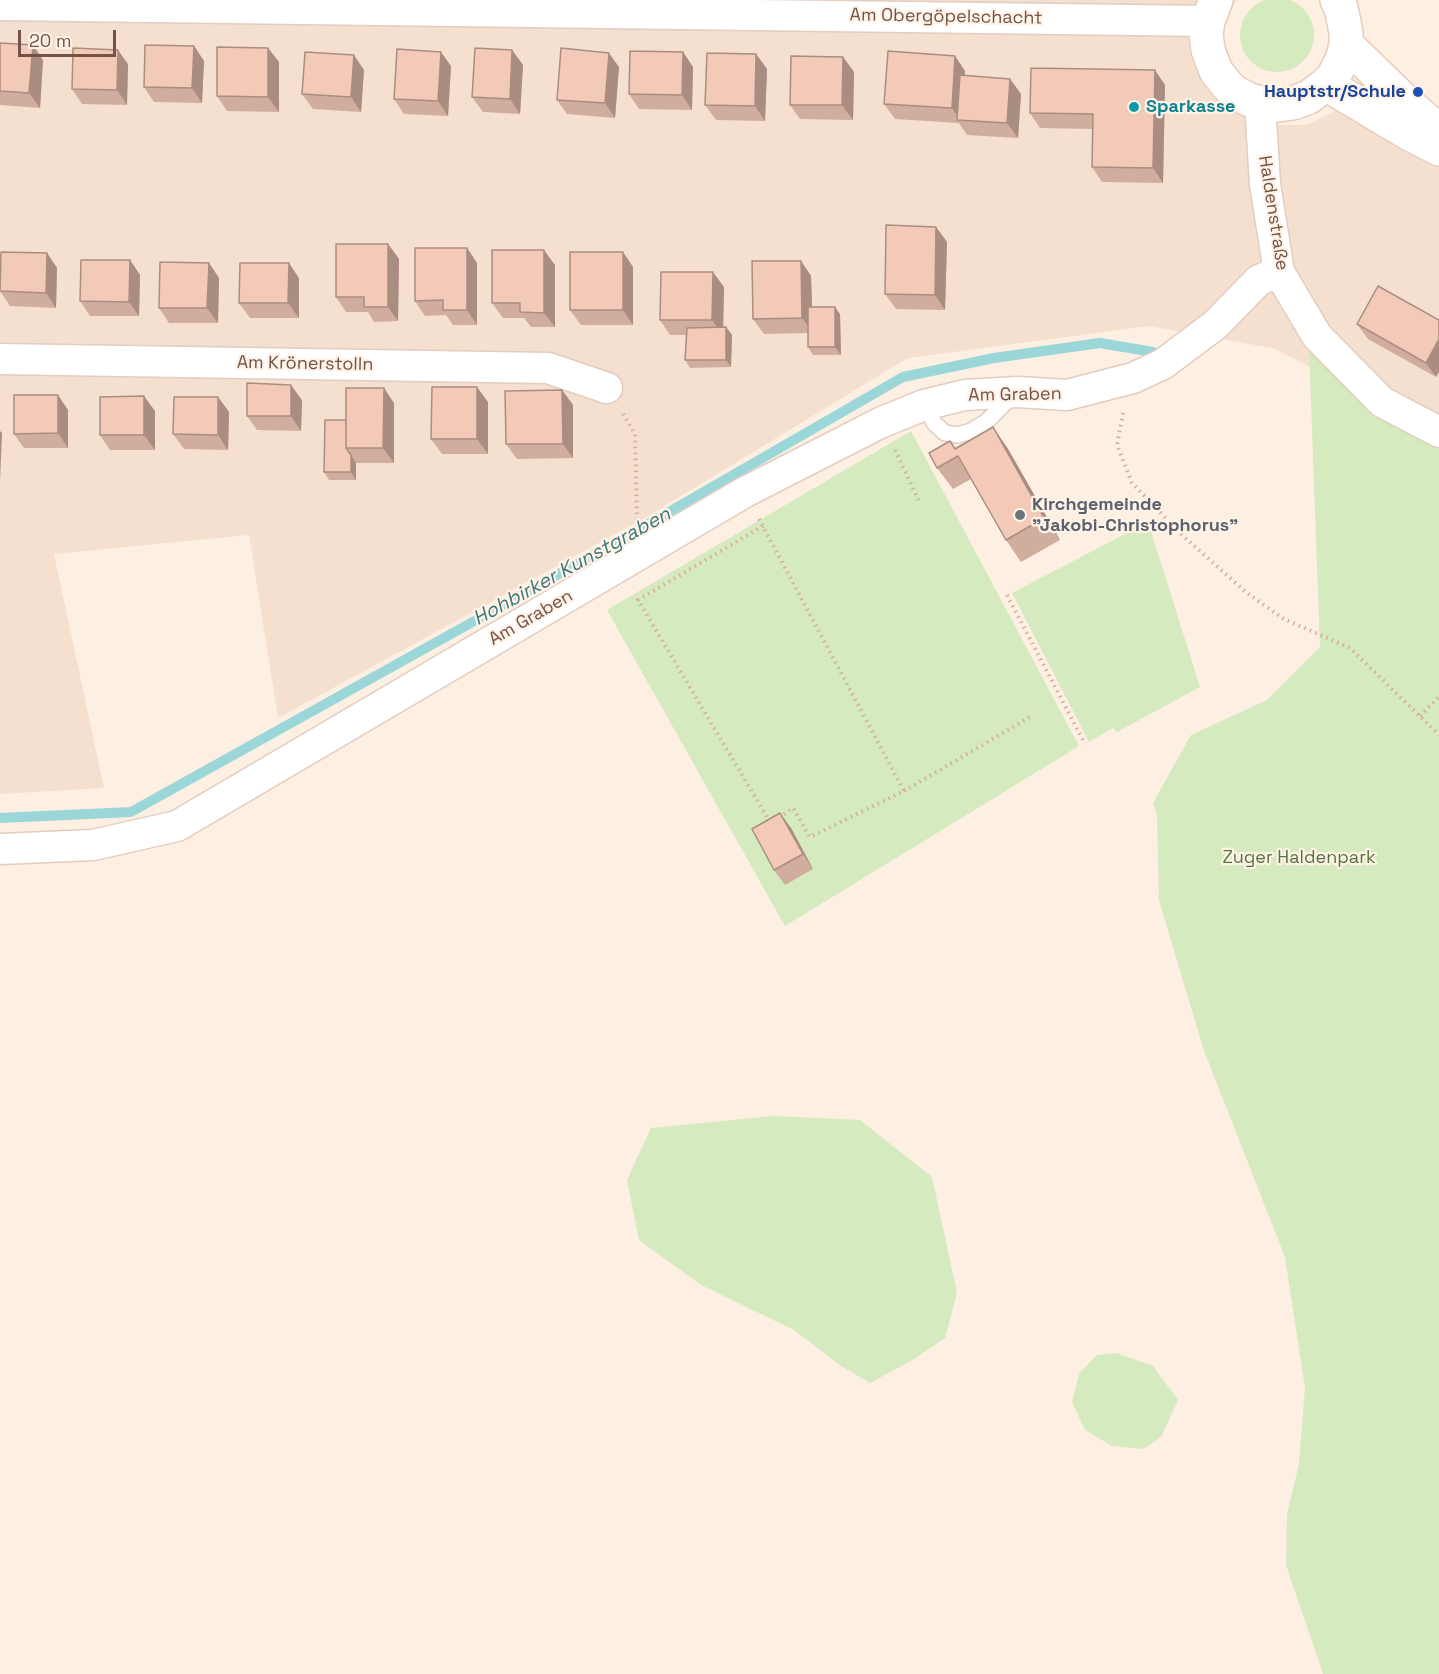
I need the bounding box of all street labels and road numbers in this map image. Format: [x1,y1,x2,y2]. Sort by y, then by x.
street label: Am Obergöpelschacht [849,5,1043,29]
street label: Haldenstraße [1253,154,1293,272]
street label: Am Krönerstolln [237,352,373,376]
street label: Am Graben [968,383,1062,407]
street label: Am Graben [485,585,577,651]

